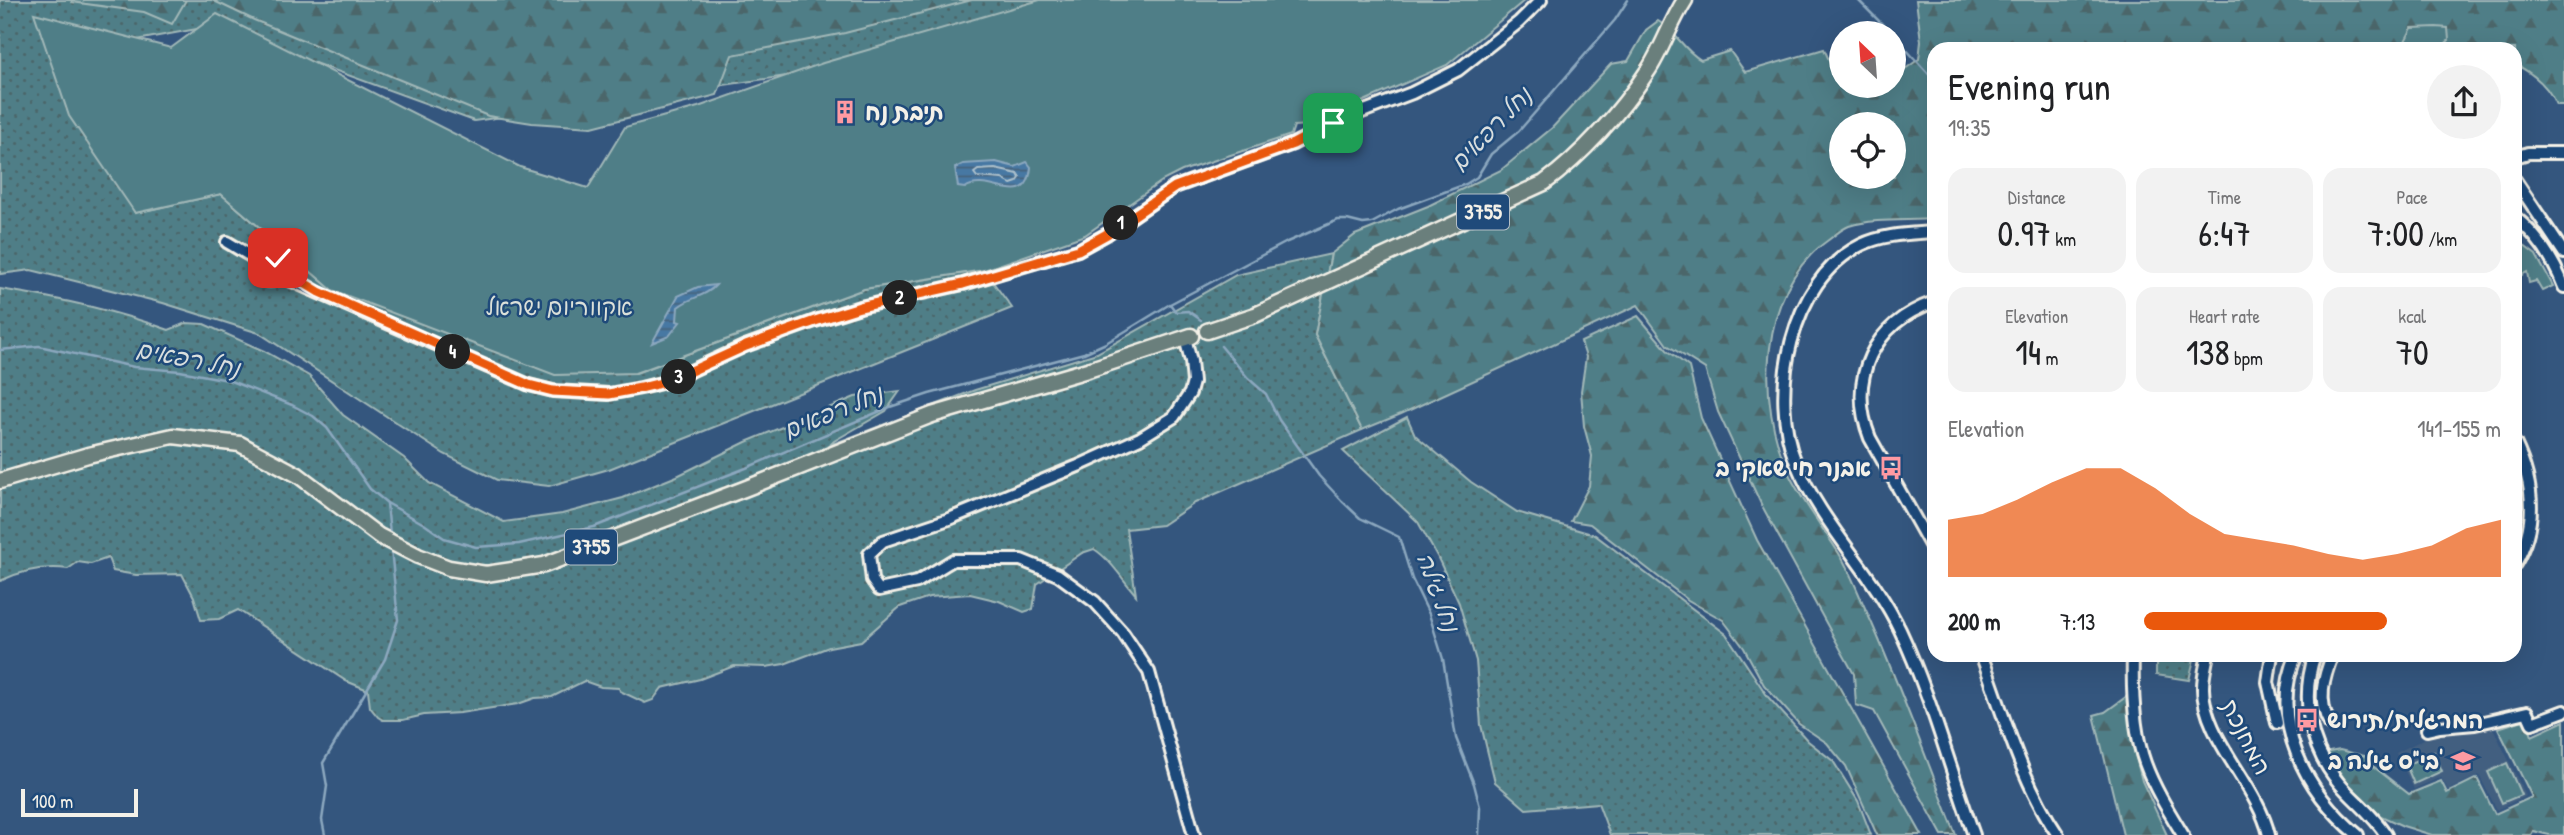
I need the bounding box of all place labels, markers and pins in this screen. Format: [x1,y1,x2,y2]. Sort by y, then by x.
pin [1303,93,1363,153]
place label: תיבת נח [865,96,944,127]
building icon: תיבת נח [831,98,859,126]
pin: 1 [1104,206,1138,241]
pin [248,228,308,288]
pin: 2 [883,280,918,316]
pin: 4 [435,334,470,370]
pin: 3 [662,360,696,394]
place label: אבנר חי שאקי ב [1715,452,1871,483]
bus stop icon: אבנר חי שאקי ב [1877,454,1905,482]
place label: המרגלית/תירוש [2327,704,2483,735]
bus stop icon: המרגלית/תירוש [2293,706,2321,734]
place label: בי"ס גילה ב' [2327,745,2443,776]
school or university icon: בי"ס גילה ב' [2449,747,2477,775]

